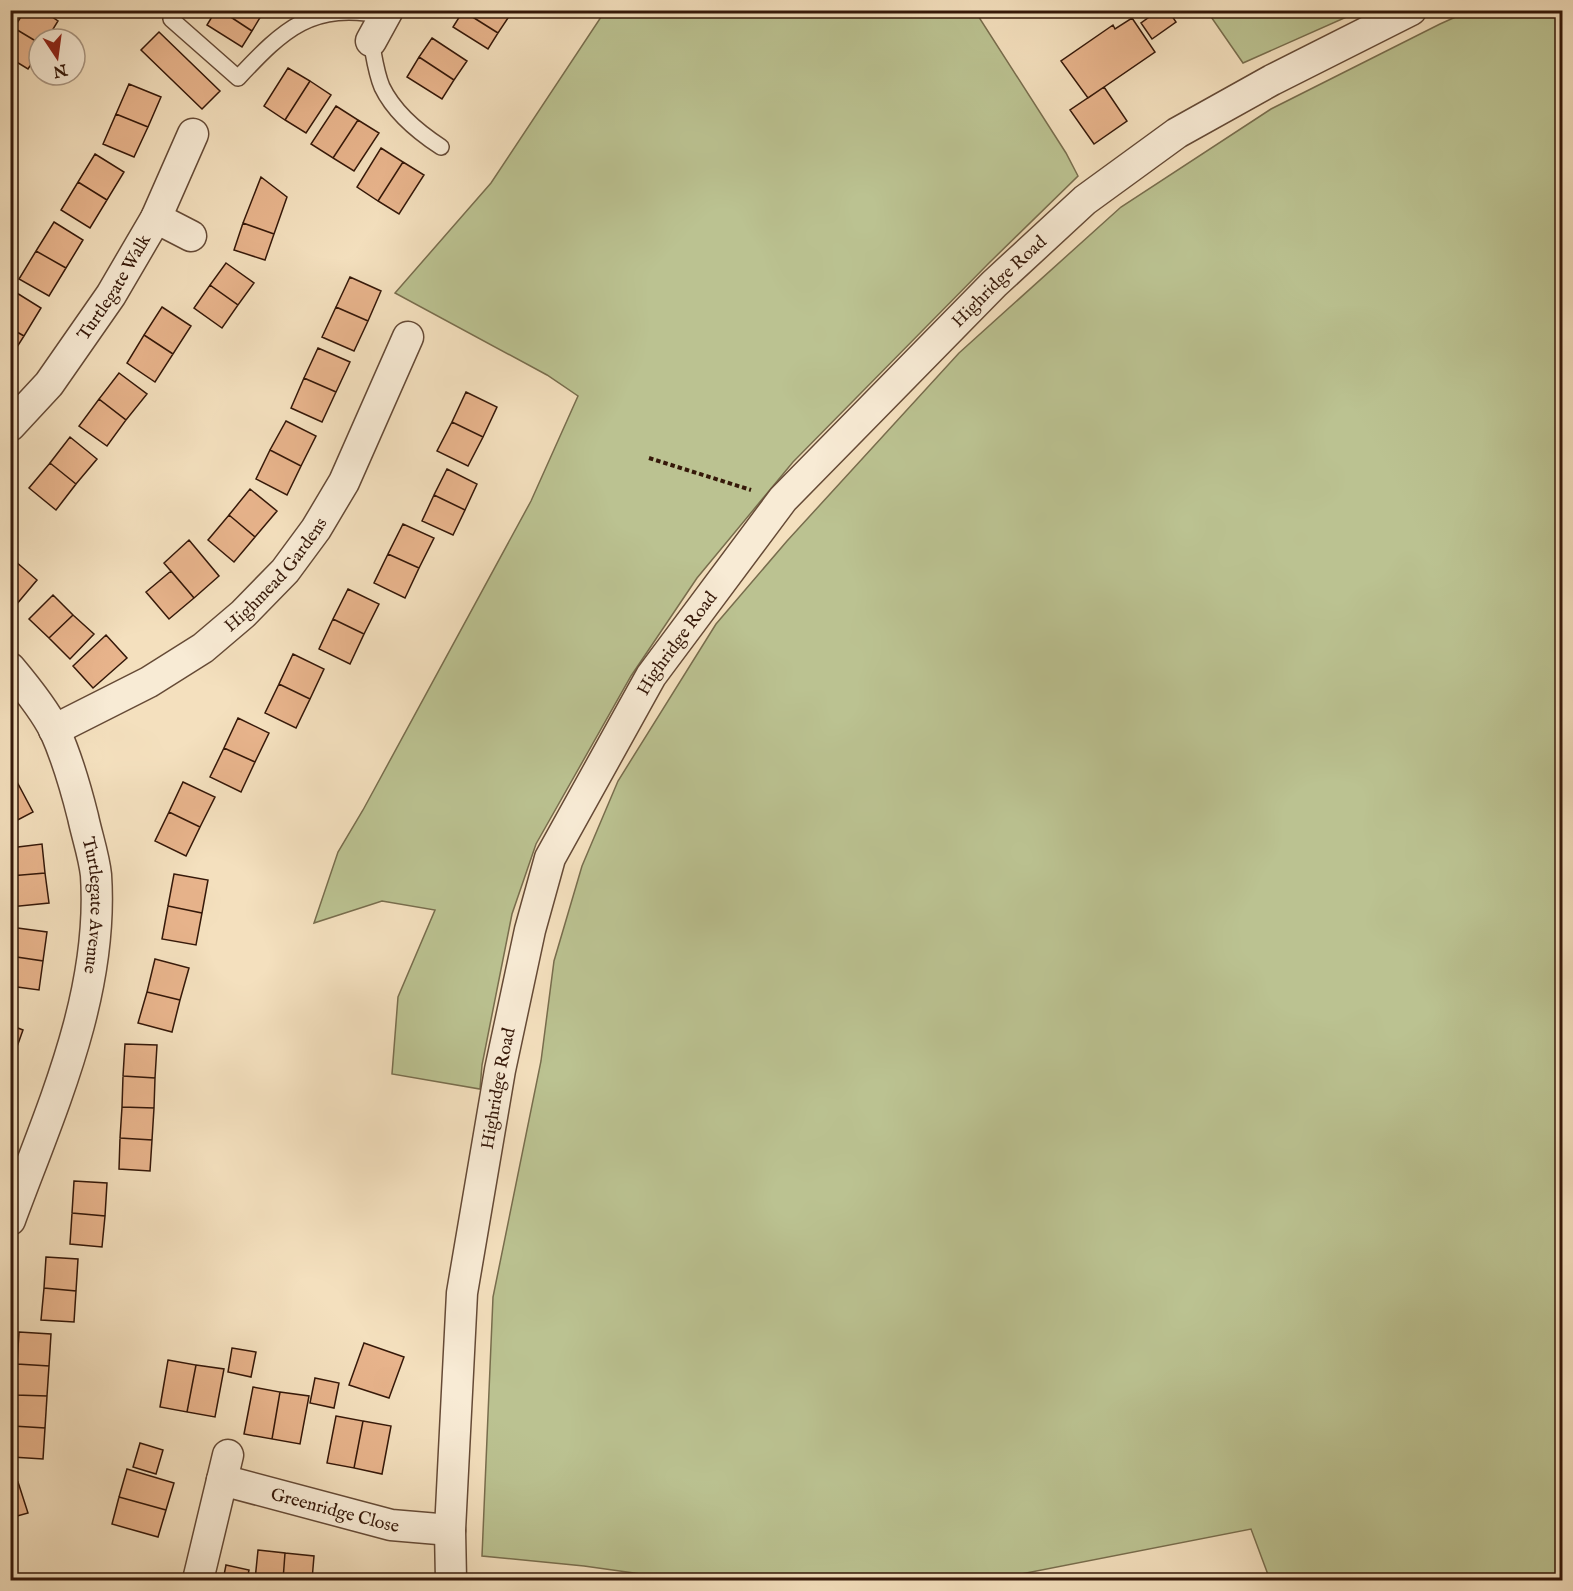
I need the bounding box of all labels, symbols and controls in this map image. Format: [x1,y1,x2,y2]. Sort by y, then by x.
north arrow [27,27,87,87]
text: N [51,58,70,81]
street label: Turtlegate Walk [73,230,157,345]
street label: Highridge Road [947,231,1052,333]
street label: Highmead Gardens [220,514,333,638]
street label: Highridge Road [632,587,723,700]
street label: Turtlegate Avenue [75,835,107,976]
street label: Highridge Road [477,1025,522,1151]
street label: Greenridge Close [268,1483,400,1539]

